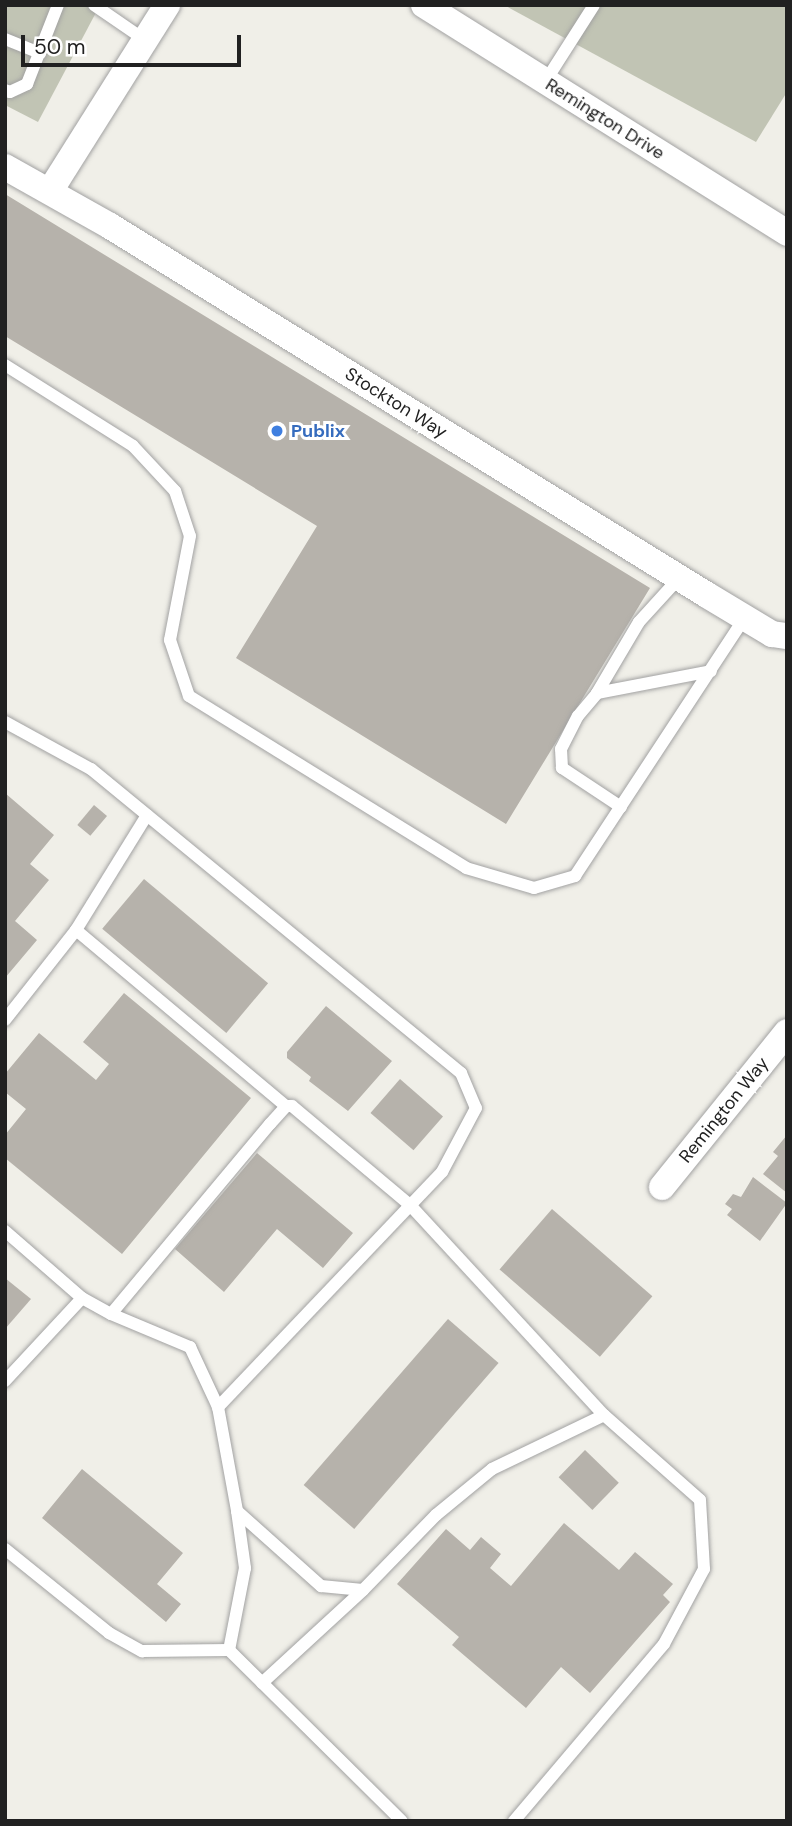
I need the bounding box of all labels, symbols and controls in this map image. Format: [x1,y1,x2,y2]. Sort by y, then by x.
scale bar [24,21,245,65]
text: 50 m [34,33,85,61]
street label: Remington Drive [541,74,669,164]
street label: Stockton Way [341,363,451,443]
place label: Publix [291,420,345,442]
marker: Publix [269,423,285,439]
street label: Remington Way [675,1053,773,1167]

